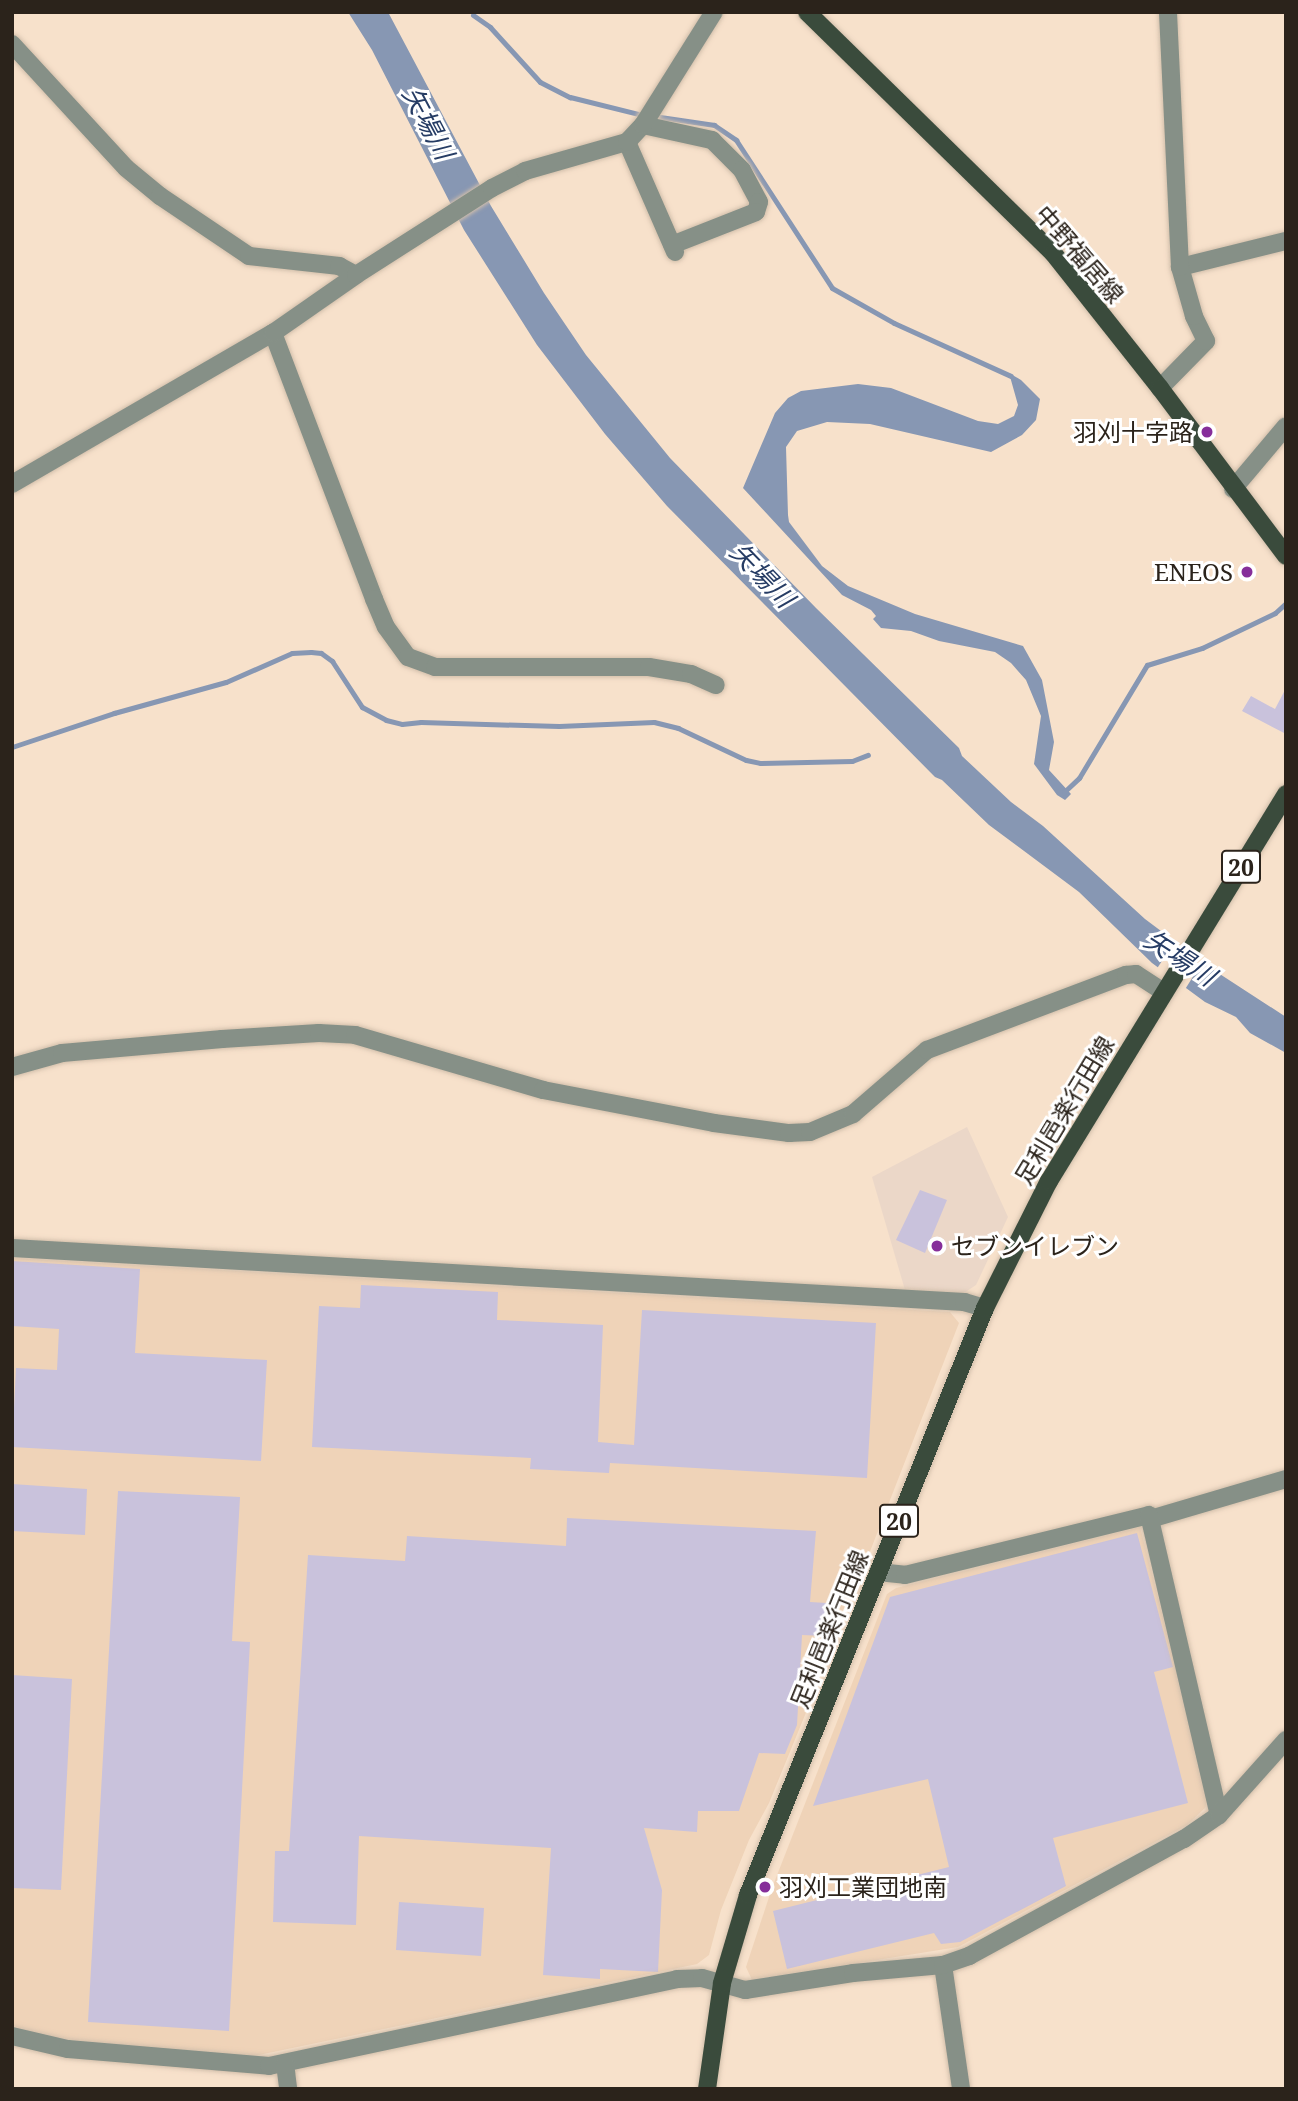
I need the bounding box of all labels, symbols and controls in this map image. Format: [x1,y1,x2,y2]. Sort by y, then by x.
water label: 矢場川 [396,81,460,165]
street label: 中野福居線 [1030,199,1130,309]
place label: 羽刈十字路 [1073,418,1193,446]
marker: 羽刈十字路 [1199,424,1215,440]
water label: 矢場川 [724,536,800,614]
place label: ENEOS [1154,558,1233,586]
marker: ENEOS [1239,564,1255,580]
road number: 20 [1220,848,1262,887]
water label: 矢場川 [1139,924,1221,992]
street label: 足利邑楽行田線 [1008,1031,1120,1189]
place label: セブンイレブン [951,1232,1119,1260]
marker: セブンイレブン [929,1238,945,1254]
road number: 20 [878,1502,920,1540]
street label: 足利邑楽行田線 [784,1546,874,1712]
place label: 羽刈工業団地南 [779,1873,947,1901]
marker: 羽刈工業団地南 [757,1879,773,1895]

